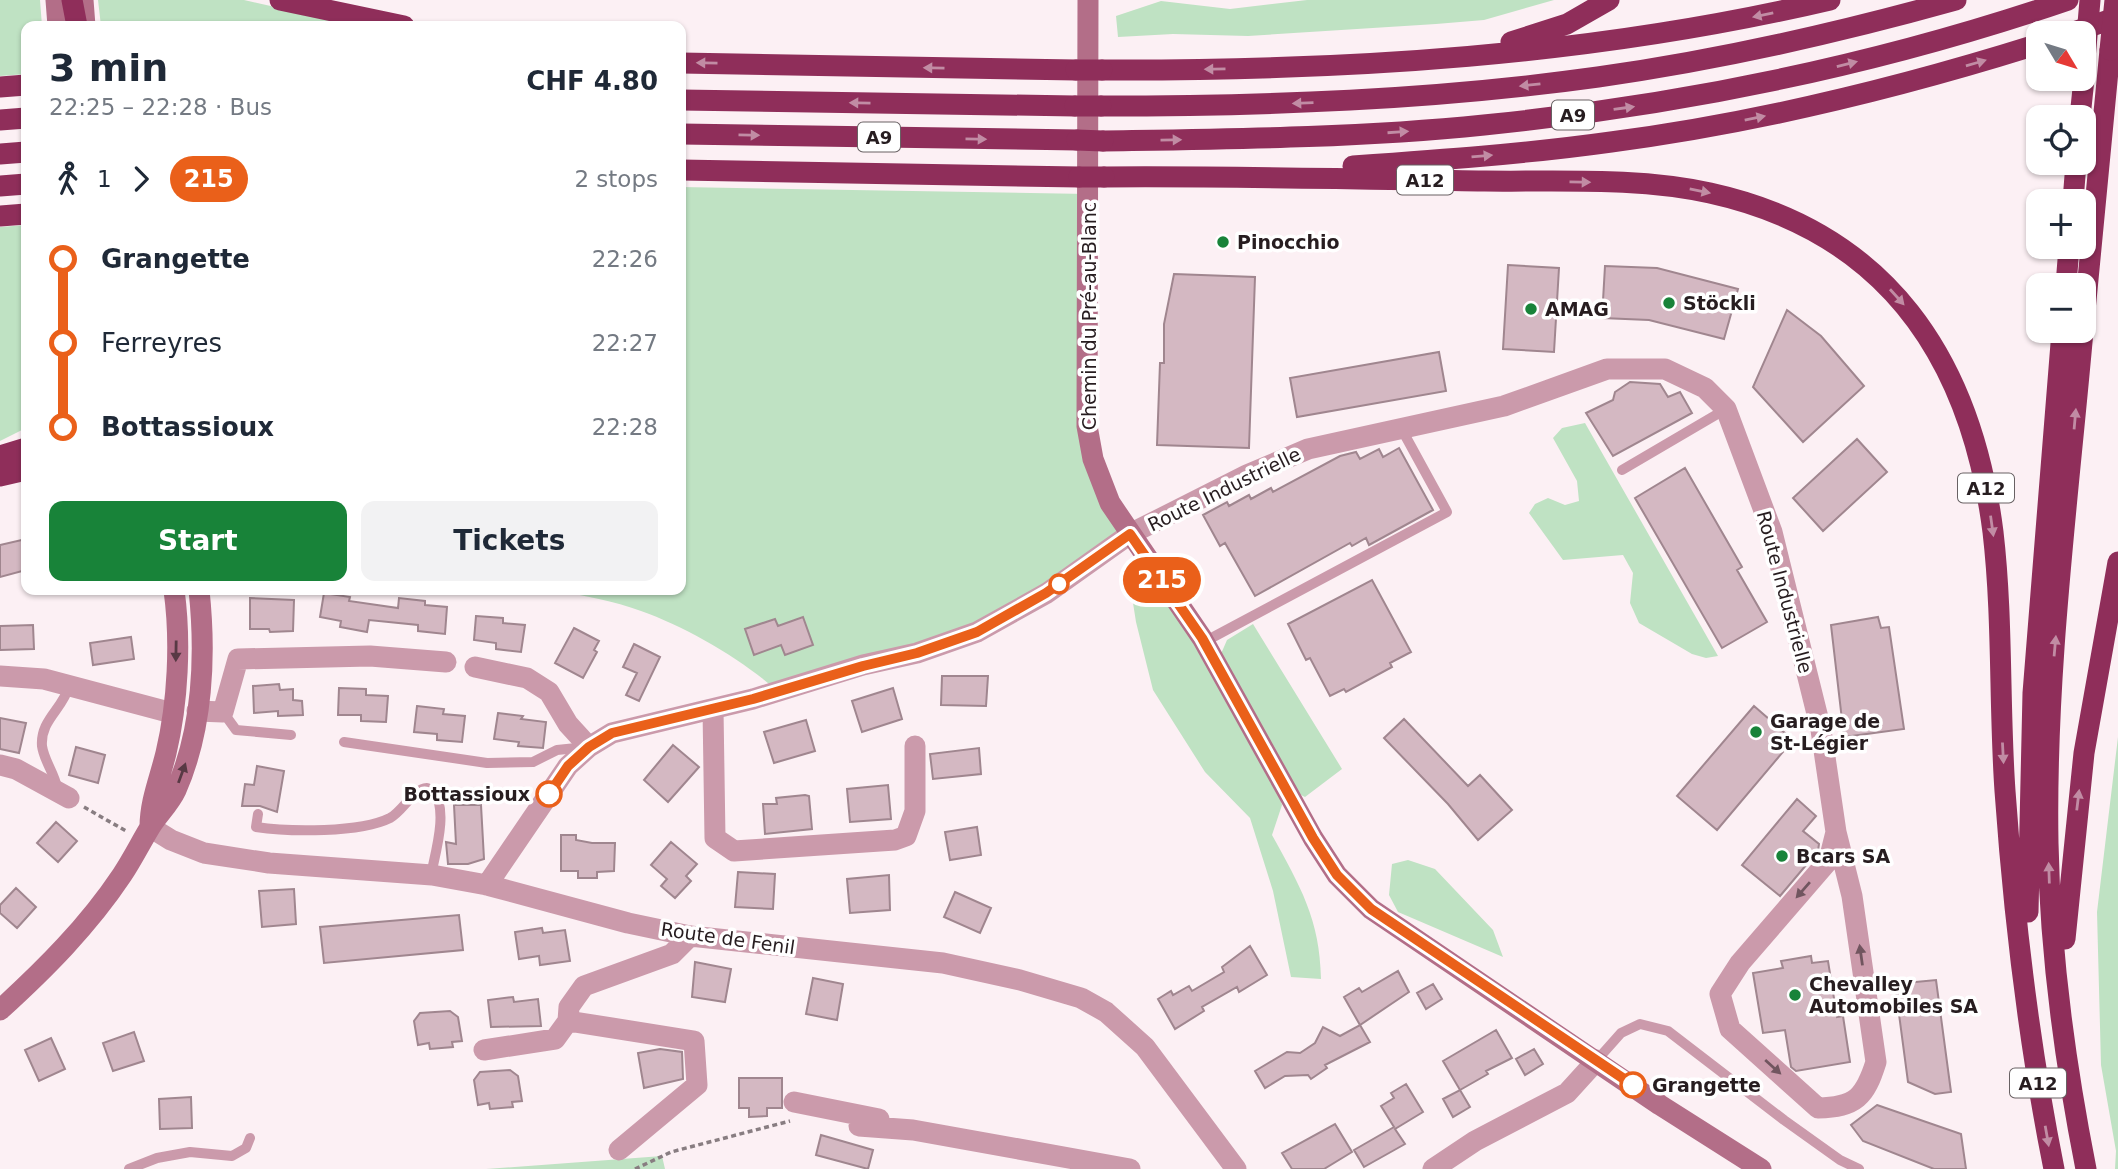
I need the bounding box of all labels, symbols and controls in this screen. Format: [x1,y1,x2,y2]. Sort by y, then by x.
one-way arrow [1752,9,1774,20]
north arrow [2026,21,2096,91]
map controls [2026,21,2096,343]
text: 3 min [49,46,168,90]
one-way arrow [695,58,717,69]
one-way arrow [1837,58,1859,69]
one-way arrow [1966,58,1987,68]
one-way arrow [923,63,945,74]
one-way arrow [1204,63,1226,75]
text: CHF 4.80 [526,66,658,96]
one-way arrow [1519,80,1541,91]
text: 22:25 – 22:28 · Bus [49,94,272,120]
one-way arrow [849,97,871,108]
one-way arrow [1292,97,1314,108]
road number: A9 [1552,100,1594,130]
one-way arrow [1613,102,1635,113]
button: locate [2026,105,2096,175]
one-way arrow [1744,112,1766,123]
road number: A9 [858,122,900,152]
one-way arrow [1387,126,1409,137]
one-way arrow [738,129,760,141]
one-way arrow [966,134,988,145]
one-way arrow [1160,134,1182,146]
one-way arrow [1471,150,1493,161]
icon: walk [49,160,87,198]
icon: forward [122,160,160,198]
text: 215 [184,165,234,193]
text: 1 [97,166,112,192]
text: 2 stops [574,166,658,192]
road number: A12 [1397,166,1453,195]
one-way arrow [1570,177,1592,188]
one-way arrow [1689,186,1711,197]
button: + [2026,189,2096,259]
street label: Chemin du Pré-au-Blanc [1078,202,1100,430]
place label: Pinocchio [1237,231,1340,253]
marker: Pinocchio [1215,234,1231,250]
text: Grangette [101,244,250,274]
text: 22:26 [592,246,658,272]
button: − [2026,273,2096,343]
one-way arrow [1888,288,1904,305]
place label: Stöckli [1683,292,1756,314]
marker: Stöckli [1661,295,1677,311]
place label: AMAG [1545,298,1609,320]
marker: AMAG [1523,301,1539,317]
text: Ferreyres [101,328,222,358]
text: 22:27 [592,330,658,356]
one-way arrow [2070,408,2081,430]
text: Bottassioux [101,412,274,442]
text: 22:28 [592,414,658,440]
street label: Route Industrielle [1144,442,1304,536]
road number: A12 [1958,474,2014,502]
button: Start [49,501,347,581]
button: Tickets [361,501,658,581]
street label: Route Industrielle [1753,508,1817,676]
one-way arrow [1986,515,1997,537]
line badge: 215 [1122,557,1202,603]
text: 215 [1137,566,1187,594]
unlabelled marker [1049,574,1069,594]
one-way arrow [2050,635,2061,657]
one-way arrow [170,641,182,663]
place label: Garage de St-Légier [1770,710,1880,754]
marker: Garage de St-Légier [1748,724,1764,740]
one-way arrow [1998,742,2009,764]
one-way arrow [177,762,188,783]
marker: Bottassioux [536,781,562,807]
place label: Bottassioux [404,783,530,805]
one-way arrow [2073,789,2084,811]
place label: Bcars SA [1796,845,1891,867]
marker: Bcars SA [1774,848,1790,864]
one-way arrow [2044,862,2055,884]
one-way arrow [1796,881,1812,898]
street label: Route de Fenil [660,918,796,958]
one-way arrow [1855,944,1866,966]
place label: Chevalley Automobiles SA [1809,973,1978,1017]
marker: Chevalley Automobiles SA [1787,987,1803,1003]
one-way arrow [1764,1059,1781,1074]
road number: A12 [2010,1068,2066,1098]
marker: Grangette [1620,1072,1646,1098]
place label: Grangette [1652,1074,1761,1096]
one-way arrow [2042,1125,2053,1147]

